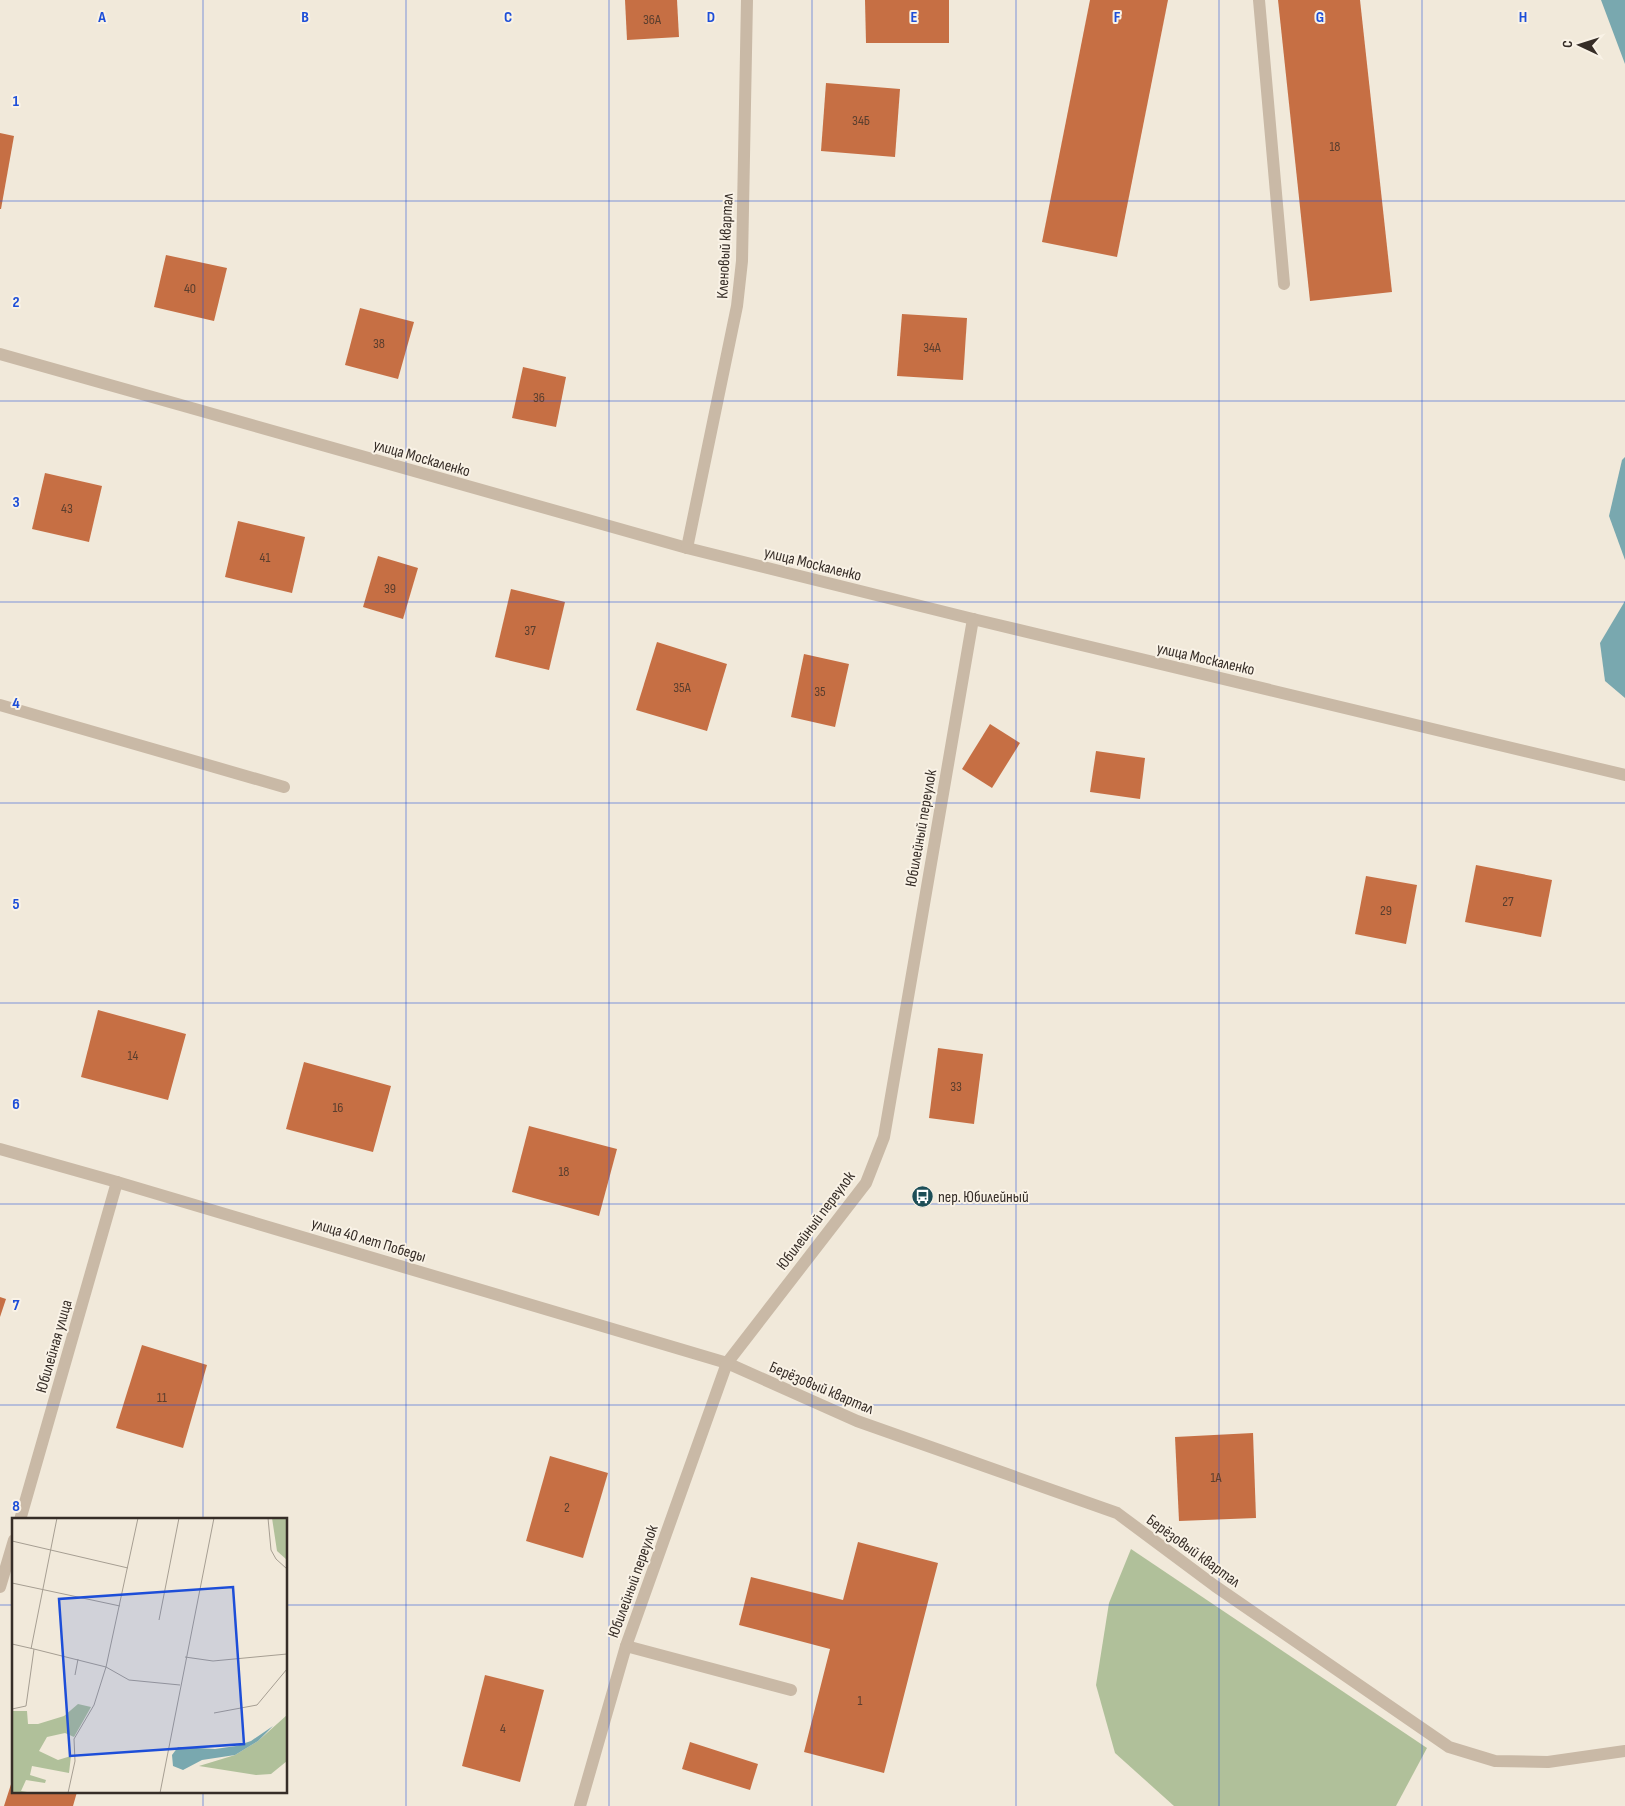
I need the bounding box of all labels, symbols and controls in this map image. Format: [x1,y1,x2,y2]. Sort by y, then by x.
text: A [97,8,106,27]
text: B [301,8,309,27]
text: C [504,8,512,27]
text: D [707,8,715,27]
text: E [911,8,918,27]
text: F [1114,8,1121,27]
text: G [1316,8,1324,27]
text: H [1519,8,1527,27]
house number: 36А [643,11,662,28]
north arrow [1555,20,1605,70]
text: С [1559,40,1576,48]
text: 1 [13,92,20,111]
house number: 34Б [852,112,870,129]
house number: 18 [1329,138,1341,155]
street label: Кленовый квартал [713,193,738,299]
house number: 40 [184,280,196,297]
text: 2 [12,293,20,312]
house number: 38 [373,335,385,352]
house number: 34А [923,339,942,356]
house number: 36 [533,389,545,406]
street label: улица Москаленко [371,436,472,481]
text: 3 [12,493,20,512]
house number: 43 [61,500,73,517]
street label: улица Москаленко [762,543,863,586]
house number: 41 [260,549,270,566]
house number: 39 [384,580,396,597]
house number: 37 [524,622,536,639]
street label: улица Москаленко [1155,639,1256,680]
house number: 35А [673,679,692,696]
house number: 35 [814,683,826,700]
text: 4 [12,694,20,713]
street label: Юбилейный переулок [902,767,941,888]
house number: 27 [1502,893,1514,910]
text: 5 [12,895,20,914]
house number: 29 [1380,902,1392,919]
house number: 14 [128,1047,139,1064]
house number: 33 [950,1078,962,1095]
text: 6 [12,1095,20,1114]
house number: 16 [332,1099,344,1116]
house number: 18 [558,1163,570,1180]
street label: Юбилейный переулок [773,1167,860,1274]
bus stop icon: пер. Юбилейный [910,1184,934,1208]
place label: пер. Юбилейный [938,1188,1029,1207]
street label: улица 40 лет Победы [309,1214,428,1267]
text: 7 [13,1296,20,1315]
street label: Юбилейная улица [32,1298,77,1395]
street label: Берёзовый квартал [766,1358,877,1419]
house number: 11 [157,1389,167,1406]
house number: 1А [1210,1469,1223,1486]
text: 8 [12,1497,20,1516]
house number: 2 [564,1499,570,1516]
street label: Берёзовый квартал [1142,1511,1244,1592]
inset map [12,1518,288,1794]
street label: Юбилейный переулок [604,1522,663,1640]
house number: 1 [858,1692,863,1709]
house number: 4 [500,1720,506,1737]

